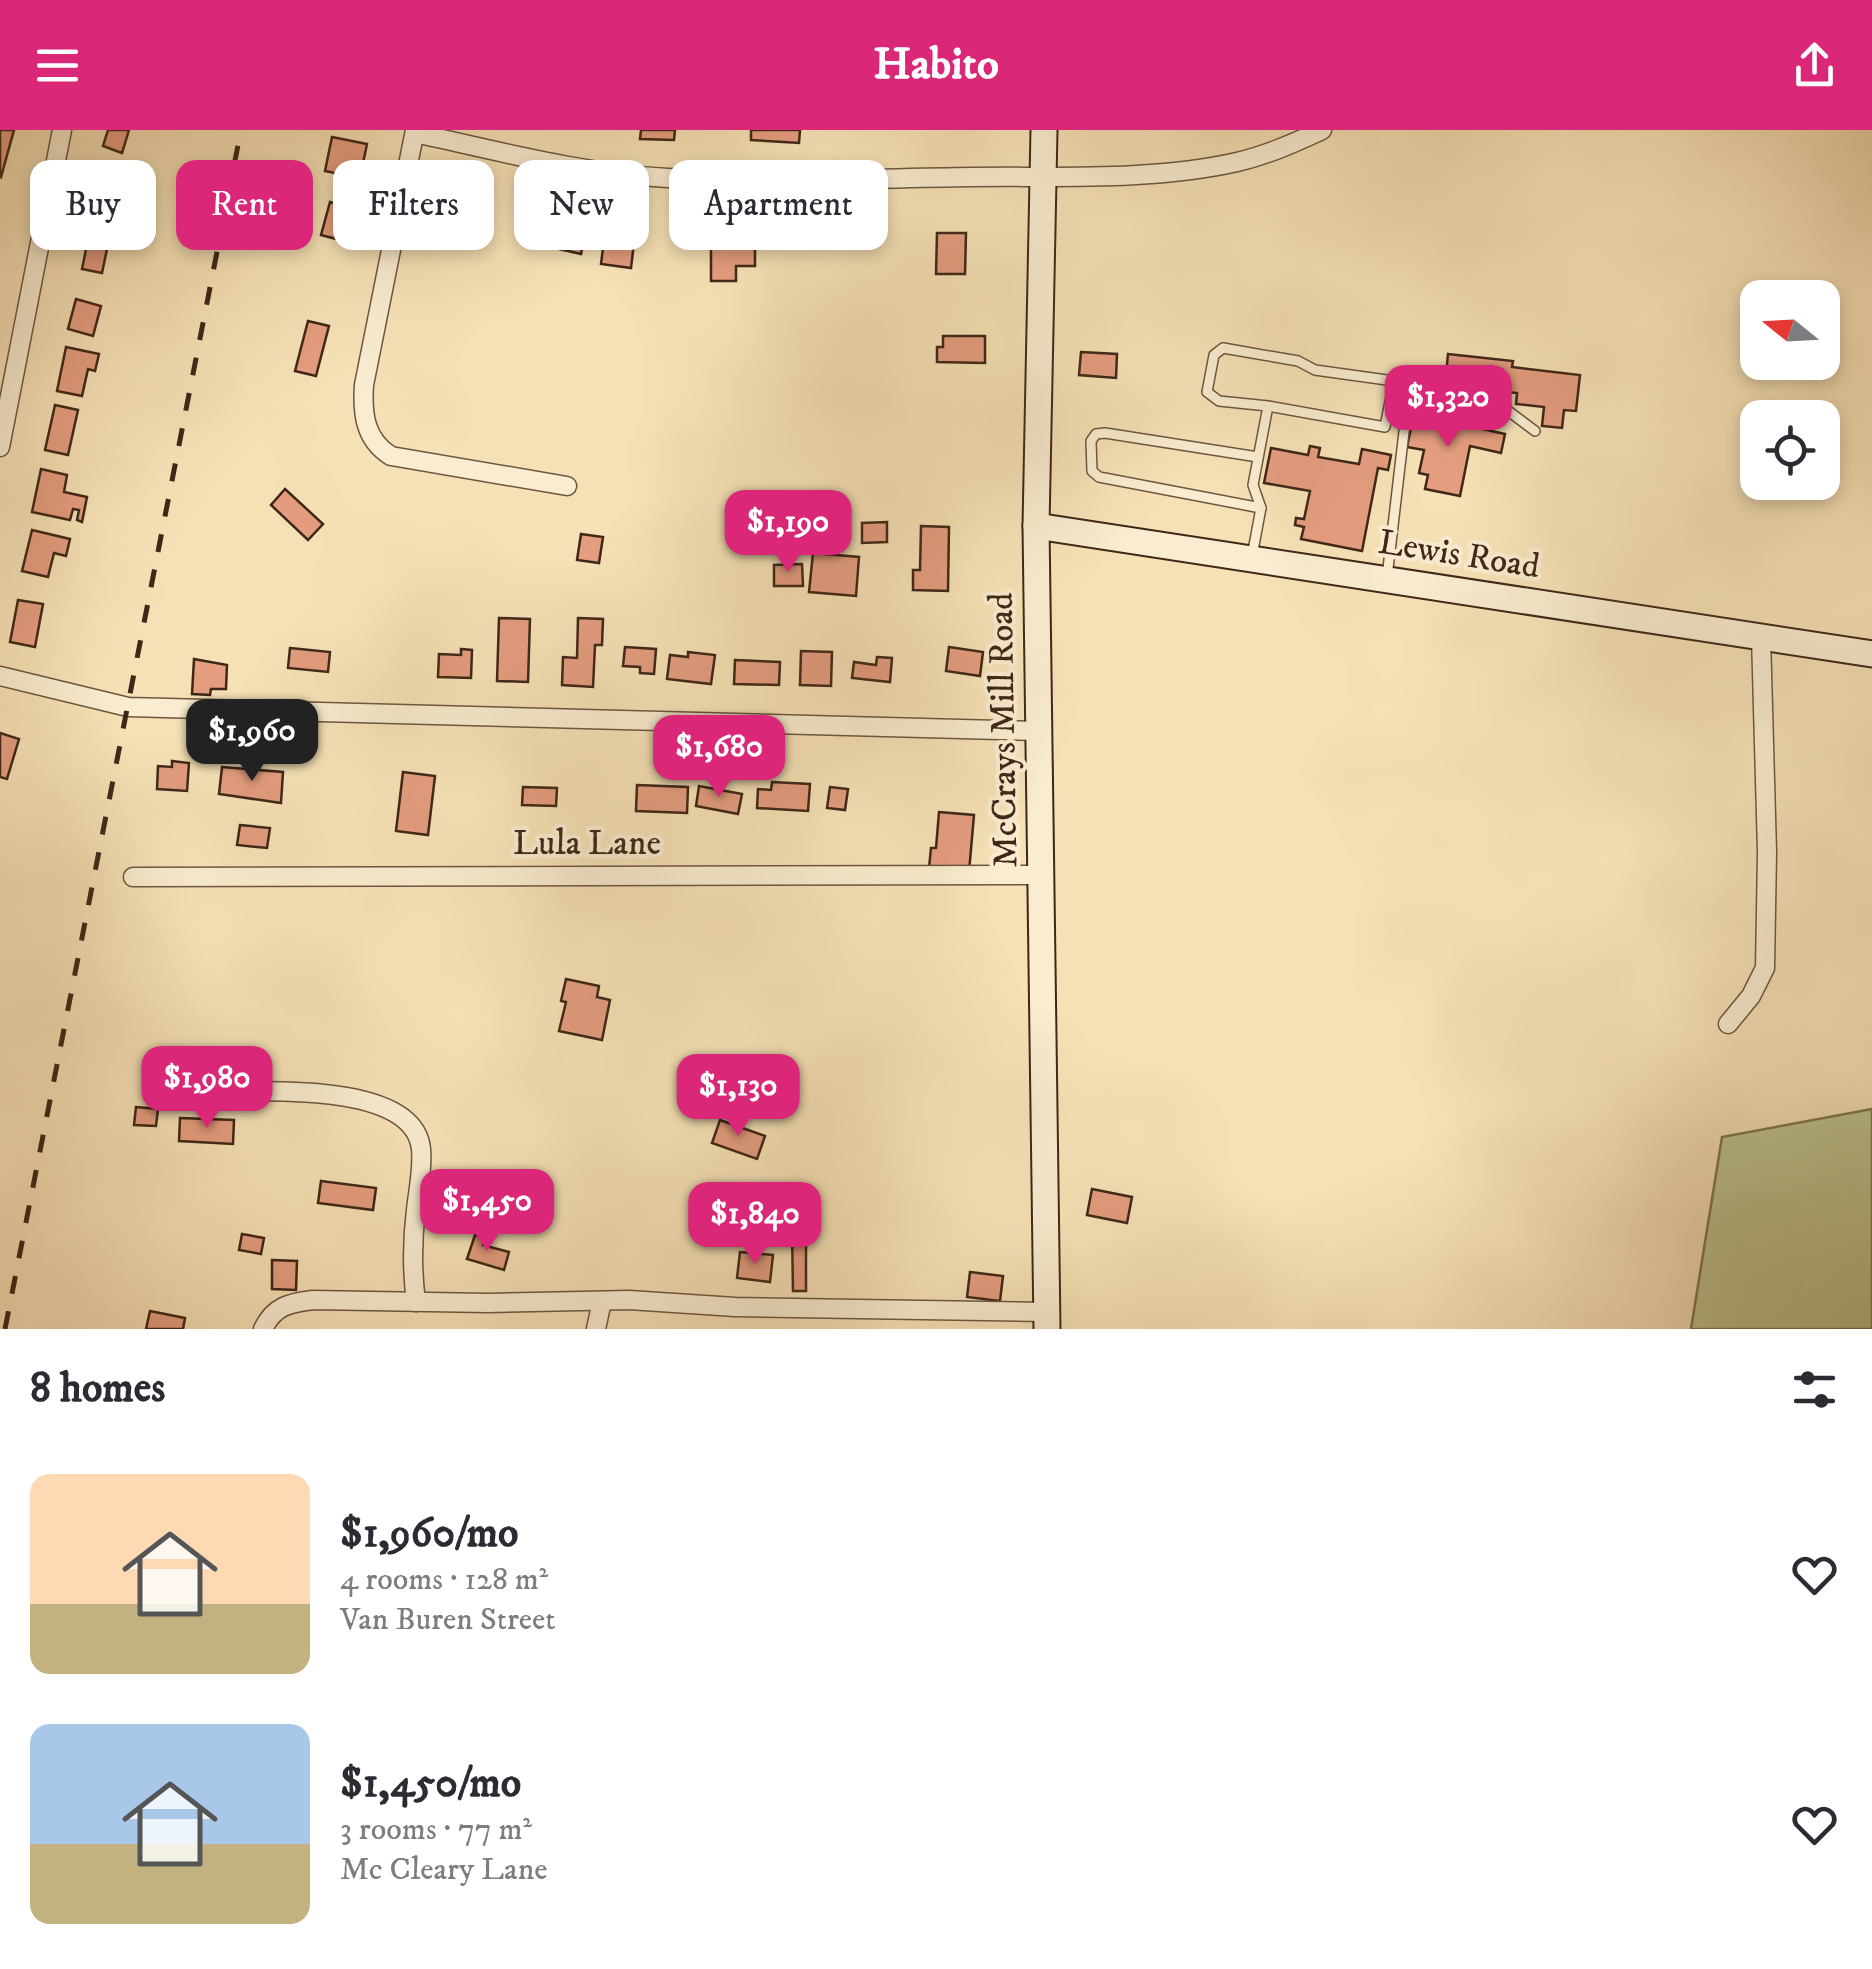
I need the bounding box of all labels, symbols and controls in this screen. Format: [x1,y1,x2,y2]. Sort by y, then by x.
text: Habito [873,37,999,93]
icon: menu [30,38,85,93]
icon: share [1787,38,1842,93]
chip: Buy [30,160,156,250]
chip: Rent [176,160,313,250]
chip: Filters [333,160,494,250]
chip: New [514,160,649,250]
chip: Apartment [669,160,888,250]
north arrow [1740,280,1840,380]
map controls [1740,280,1840,500]
pin: $1,320 [1367,365,1529,450]
text: $1,320 [1407,377,1489,417]
button: locate [1740,400,1840,500]
pin: $1,190 [707,490,869,575]
text: $1,190 [747,502,829,542]
street label: Lewis Road [1375,521,1543,590]
street label: McCrays Mill Road [980,592,1028,868]
pin: $1,960 [171,699,333,784]
text: $1,960 [208,711,296,751]
pin: $1,680 [638,715,800,800]
text: $1,680 [675,727,763,767]
street label: Lula Lane [513,822,661,866]
pin: $1,980 [126,1046,288,1131]
pin: $1,130 [657,1054,819,1139]
text: $1,980 [163,1058,251,1098]
text: $1,130 [699,1066,777,1106]
pin: $1,450 [406,1169,568,1254]
text: $1,450 [442,1181,532,1221]
pin: $1,840 [674,1182,836,1267]
text: $1,840 [710,1194,800,1234]
icon: filters [1787,1362,1842,1417]
text: 8 homes [30,1363,165,1415]
text: $1,960/mo [340,1508,518,1560]
icon: home [110,1514,230,1634]
icon: heart [1787,1547,1842,1602]
text: 4 rooms · 128 m² [340,1560,548,1600]
text: Van Buren Street [340,1600,556,1640]
text: $1,450/mo [340,1758,521,1810]
icon: home [110,1764,230,1884]
icon: heart [1787,1797,1842,1852]
text: 3 rooms · 77 m² [340,1810,532,1850]
text: Mc Cleary Lane [340,1850,548,1890]

